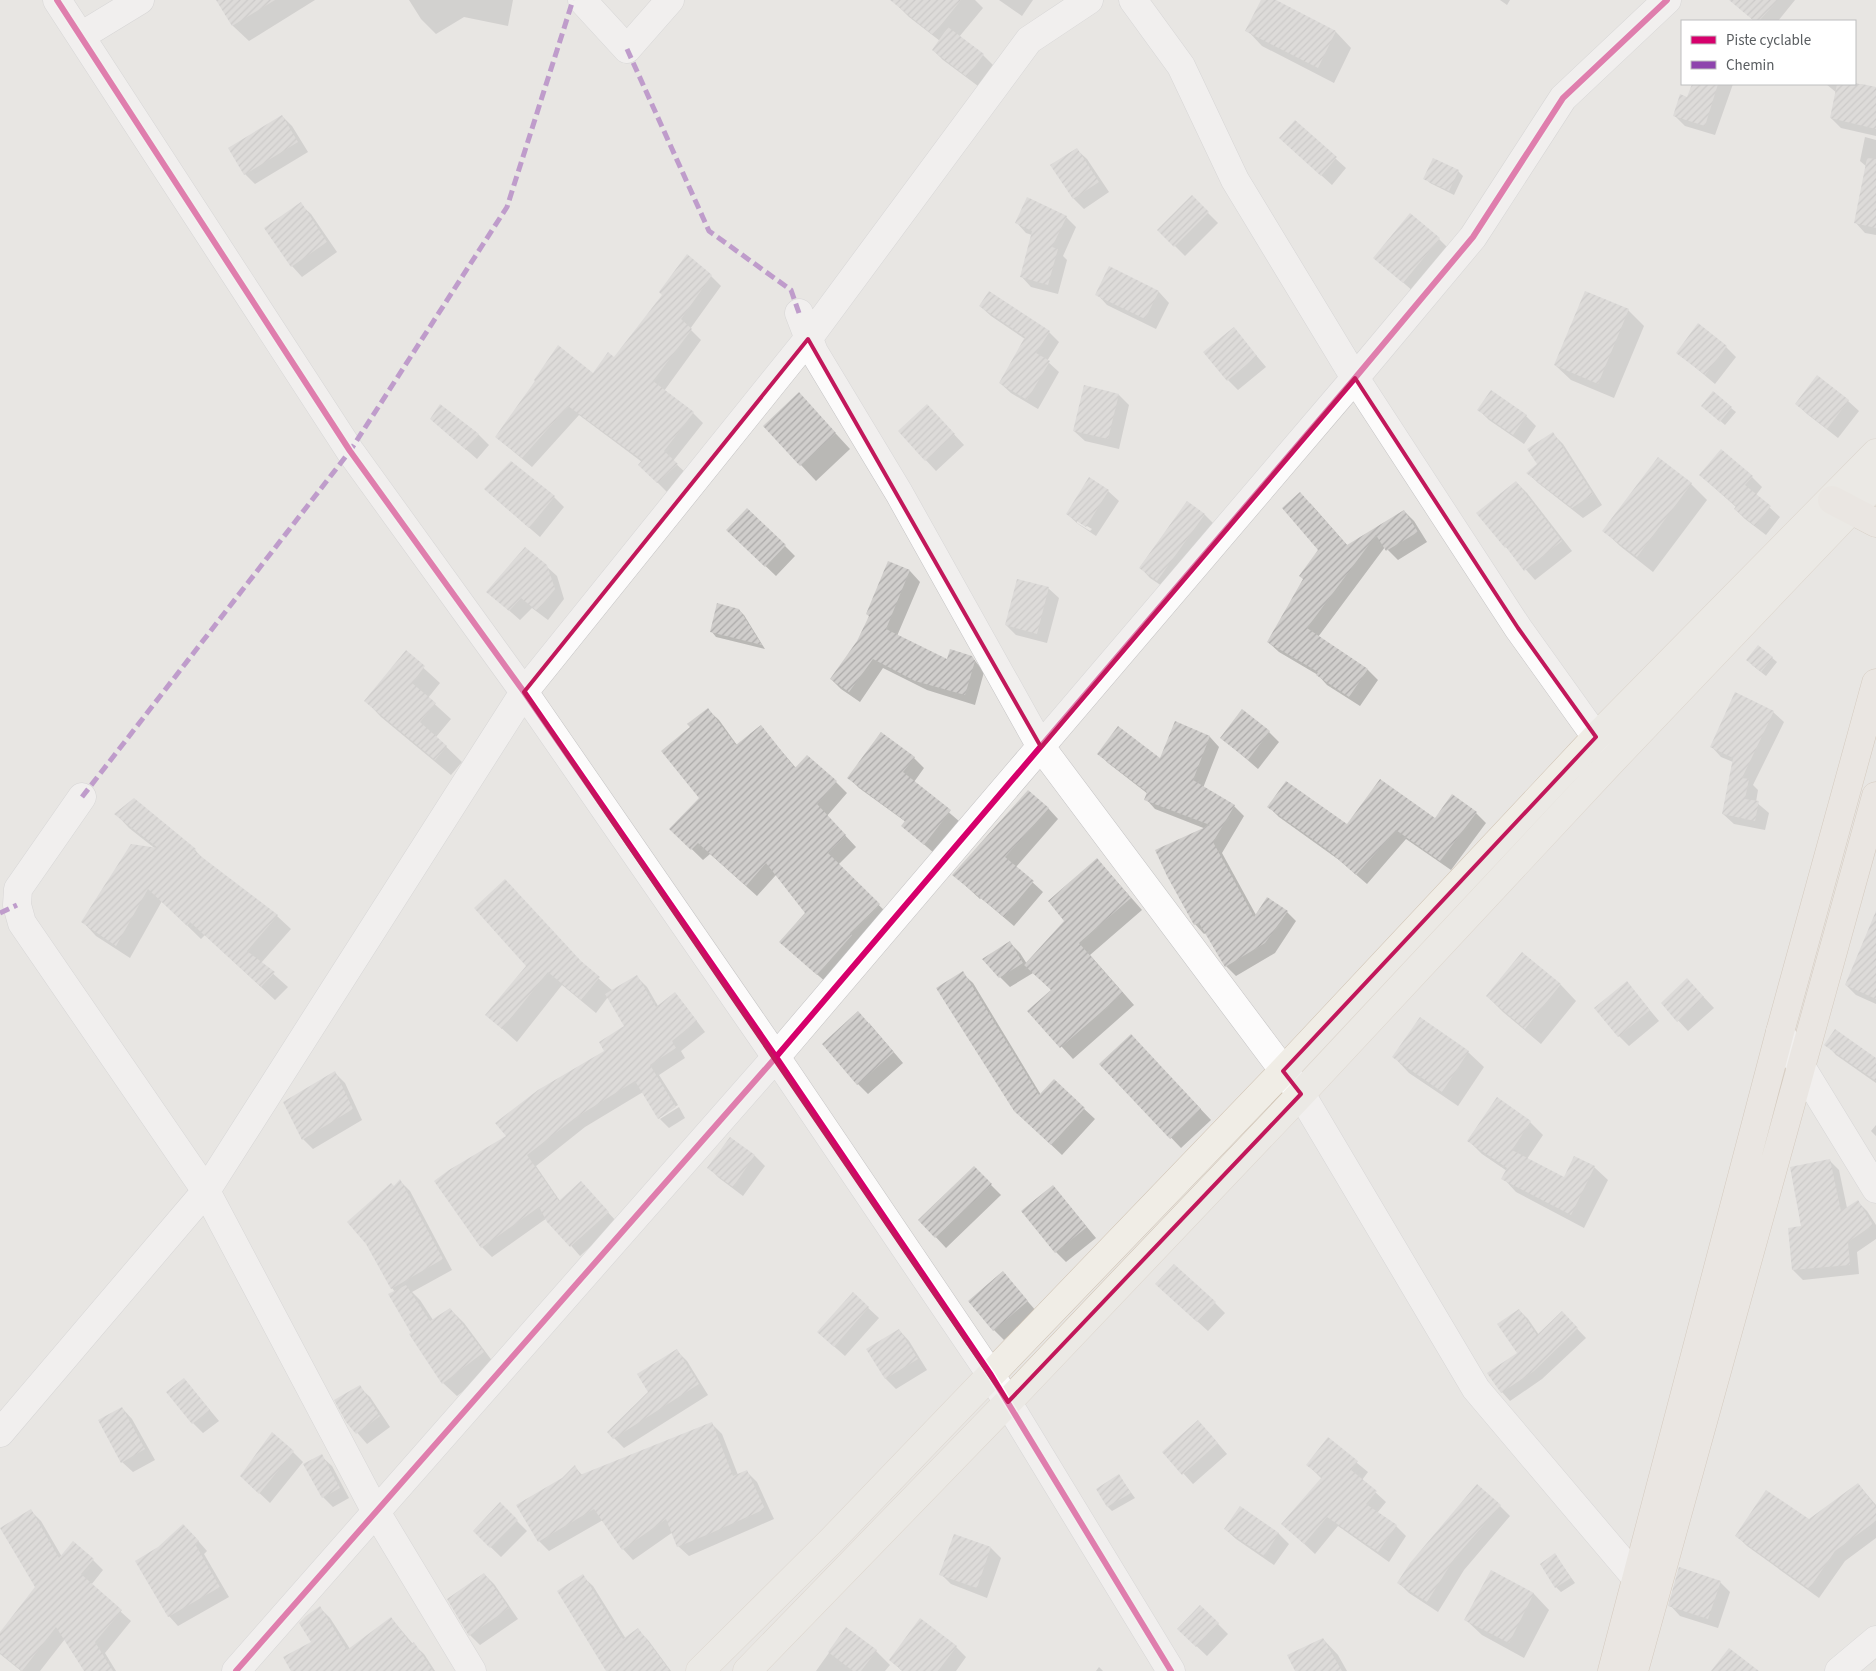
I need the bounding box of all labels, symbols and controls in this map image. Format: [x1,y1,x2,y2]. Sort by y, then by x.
legend [1681,20,1856,85]
text: Piste cyclable [1726,30,1811,51]
text: Chemin [1726,55,1775,76]

